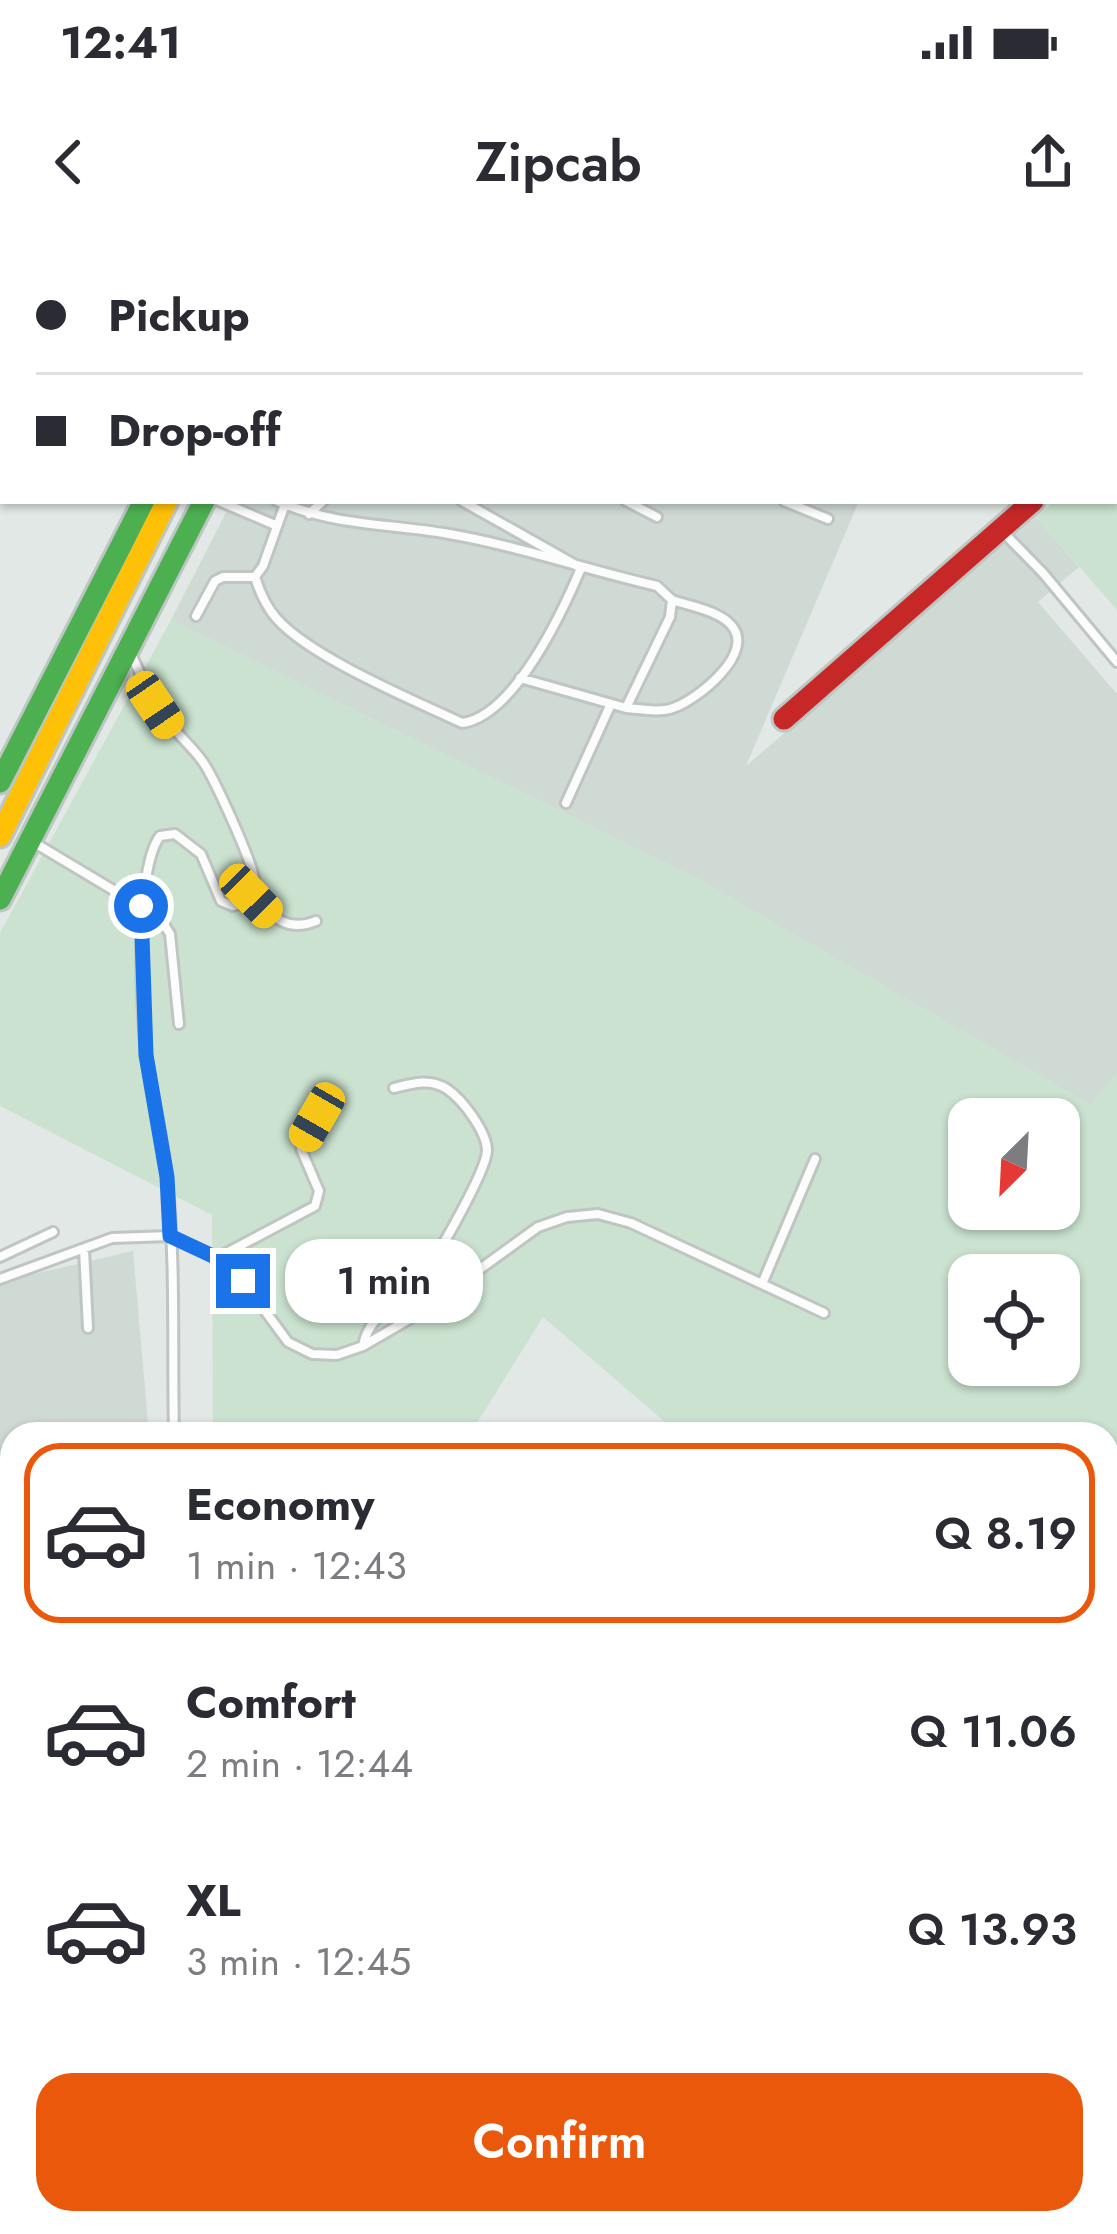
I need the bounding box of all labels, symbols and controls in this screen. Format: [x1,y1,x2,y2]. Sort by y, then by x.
text: 12:41 [60,10,181,75]
text: Zipcab [475,123,642,201]
icon: back [36,129,102,195]
icon: share [1015,129,1081,195]
text: Pickup [108,283,250,348]
text: Drop-off [108,398,281,463]
car [120,665,190,745]
car [213,858,289,934]
route start [114,879,168,933]
car [283,1077,351,1157]
north arrow [948,1098,1080,1230]
map controls [948,1098,1080,1386]
callout: 1 min [285,1239,483,1323]
text: 1 min [337,1252,431,1309]
route end [216,1254,270,1308]
button: locate [948,1254,1080,1386]
text: Economy [186,1472,374,1537]
icon: car [42,1479,150,1587]
text: Q 8.19 [934,1501,1077,1566]
text: 1 min · 12:43 [186,1537,407,1594]
text: Comfort [186,1670,356,1735]
icon: car [42,1677,150,1785]
text: Q 11.06 [910,1699,1077,1764]
text: 2 min · 12:44 [186,1735,413,1792]
text: XL [186,1868,241,1933]
icon: car [42,1875,150,1983]
text: Q 13.93 [908,1897,1077,1962]
text: 3 min · 12:45 [186,1933,411,1990]
button: Confirm [36,2073,1083,2211]

